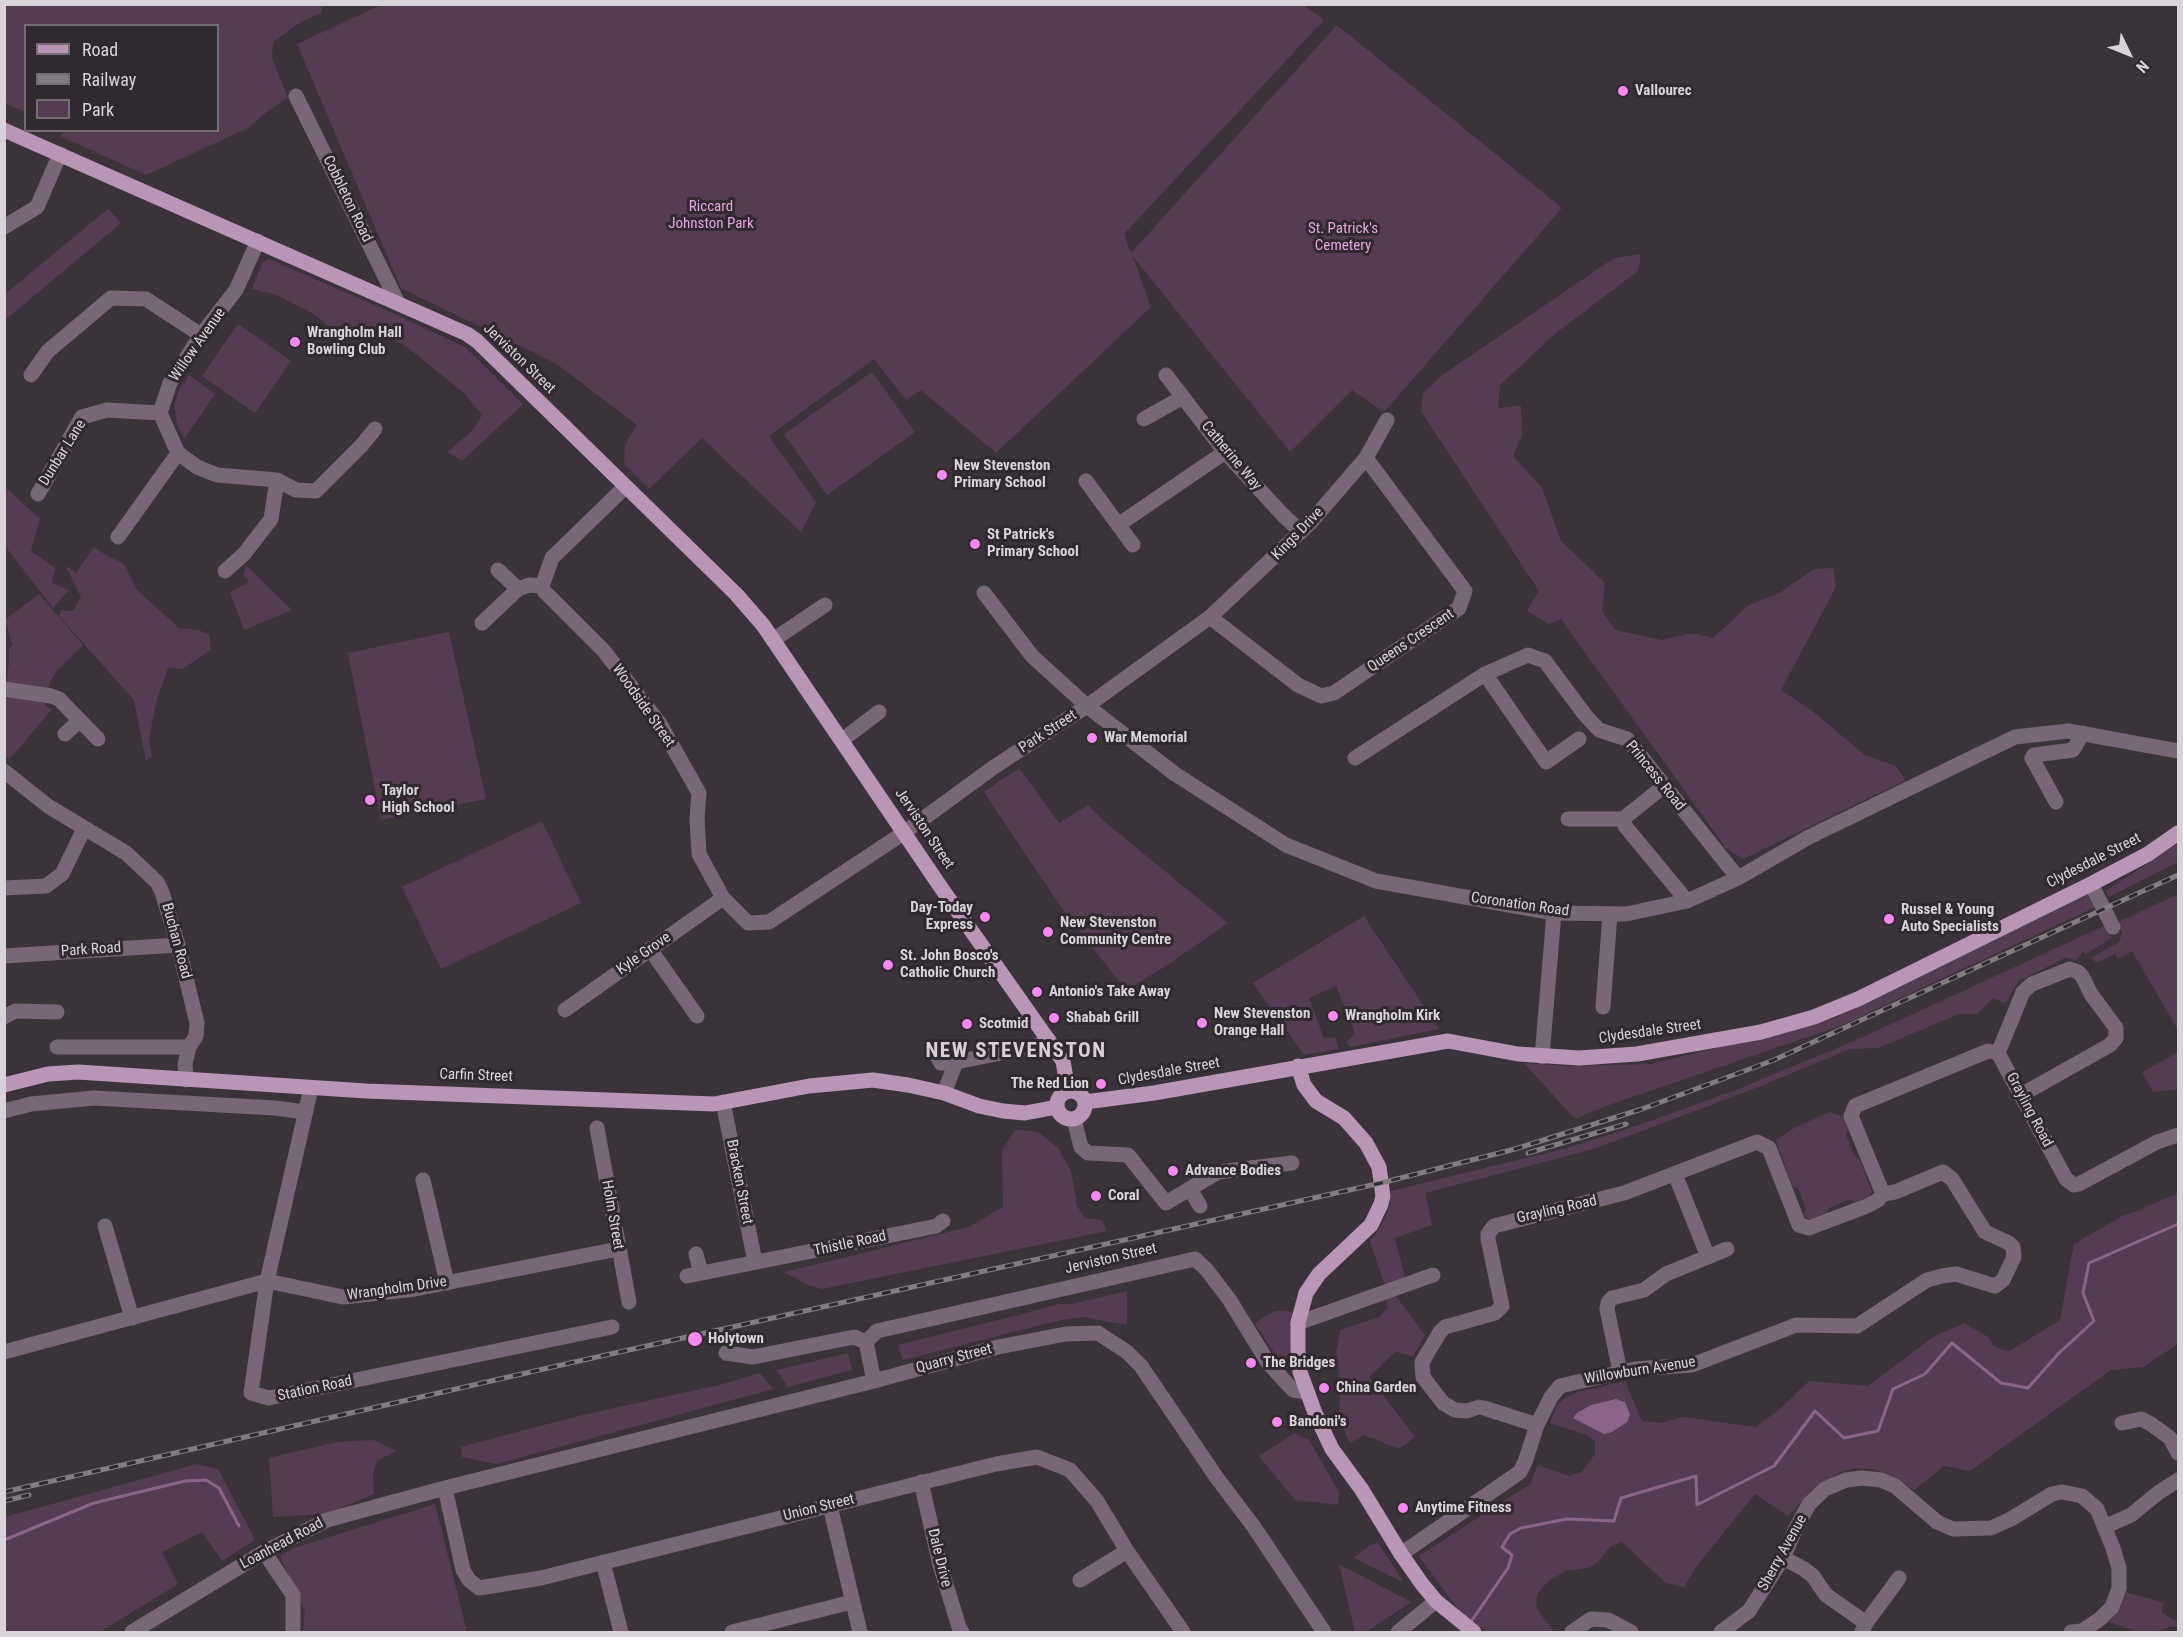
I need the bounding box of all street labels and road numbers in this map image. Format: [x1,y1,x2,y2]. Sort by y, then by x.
street label: Cobbleton Road [318,153,376,245]
street label: Willow Avenue [166,305,230,385]
street label: Jerviston Street [479,320,559,398]
street label: Dunbar Lane [36,417,90,489]
street label: Catherine Way [1197,418,1265,494]
street label: Kings Drive [1268,504,1328,564]
street label: Queens Crescent [1364,605,1458,677]
street label: Woodside Street [608,661,678,751]
street label: Park Street [1016,707,1080,757]
street label: Princess Road [1621,737,1689,815]
street label: Jerviston Street [890,785,958,873]
street label: Clydesdale Street [2044,830,2144,892]
street label: Coronation Road [1470,889,1570,921]
street label: Buchan Road [157,901,195,981]
street label: Kyle Grove [613,929,675,979]
street label: Park Road [60,939,122,961]
street label: Clydesdale Street [1598,1016,1702,1048]
street label: Clydesdale Street [1117,1054,1221,1090]
street label: Carfin Street [439,1066,513,1086]
street label: Grayling Road [2002,1070,2056,1150]
street label: Bracken Street [722,1138,756,1226]
street label: Holm Street [597,1179,627,1251]
street label: Grayling Road [1515,1192,1599,1228]
street label: Thistle Road [812,1228,888,1260]
street label: Jerviston Street [1063,1240,1159,1278]
street label: Wrangholm Drive [346,1273,448,1305]
street label: Quarry Street [914,1340,994,1378]
street label: Willowburn Avenue [1583,1353,1697,1389]
street label: Station Road [276,1372,354,1406]
street label: Union Street [782,1490,856,1526]
street label: Sherry Avenue [1755,1512,1811,1594]
street label: Loanhead Road [237,1515,327,1573]
street label: Dale Drive [923,1527,955,1589]

